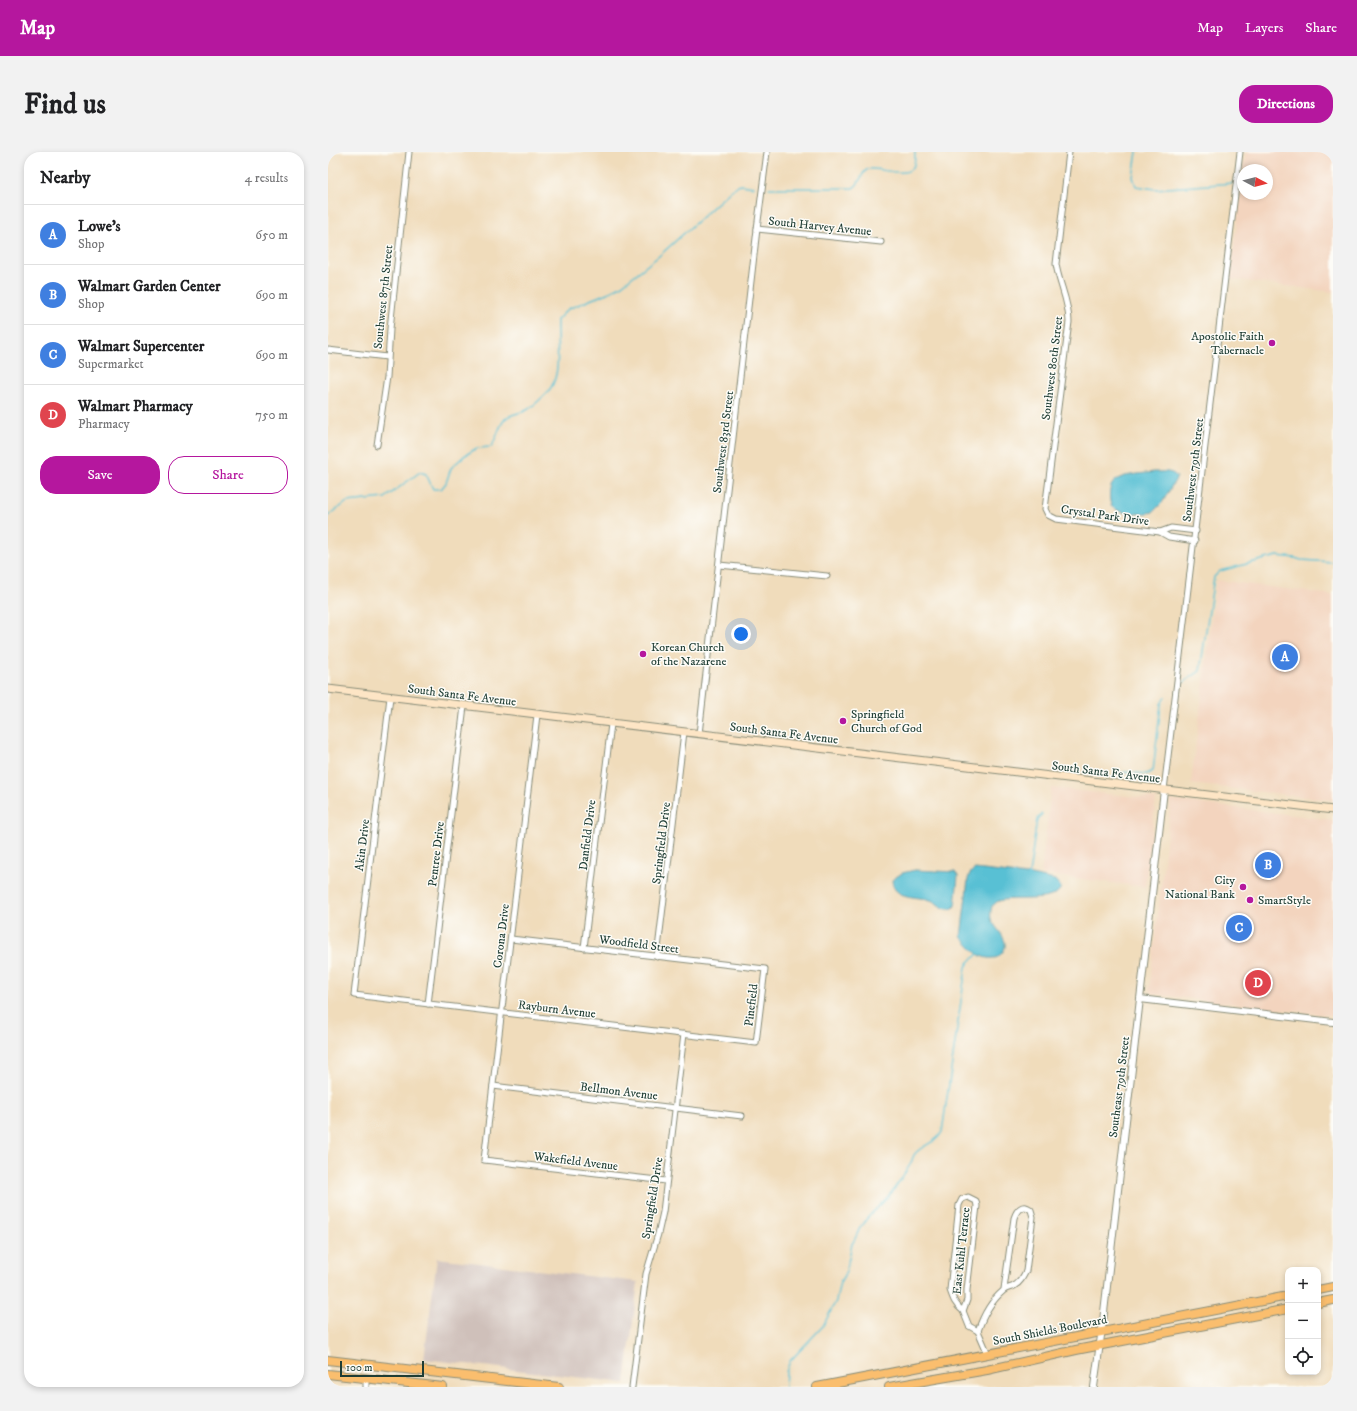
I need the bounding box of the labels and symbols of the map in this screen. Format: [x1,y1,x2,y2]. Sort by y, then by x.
north arrow [1237,164,1273,200]
street label: South Harvey Avenue [768,214,872,239]
street label: Southwest 87th Street [371,244,396,350]
street label: Southwest 80th Street [1039,315,1066,421]
place label: Apostolic Faith Tabernacle [1191,329,1265,358]
marker: Apostolic Faith Tabernacle [1267,338,1277,348]
street label: Southwest 83rd Street [710,390,737,494]
street label: Southwest 79th Street [1180,417,1207,523]
street label: Crystal Park Drive [1060,502,1150,529]
your location [731,624,751,644]
place label: Korean Church of the Nazarene [651,640,726,669]
pin: A [1272,642,1298,672]
marker: Korean Church of the Nazarene [638,649,648,659]
street label: South Santa Fe Avenue [407,681,517,710]
place label: Springfield Church of God [851,707,922,736]
marker: Springfield Church of God [838,716,848,726]
street label: South Santa Fe Avenue [729,719,839,748]
street label: South Santa Fe Avenue [1051,758,1161,787]
street label: Danfield Drive [576,799,599,871]
street label: Springfield Drive [649,801,674,885]
street label: Akin Drive [352,818,373,872]
street label: Pentree Drive [425,821,448,887]
pin: B [1255,850,1281,880]
place label: City National Bank [1165,873,1235,902]
marker: City National Bank [1238,882,1248,892]
place label: SmartStyle [1258,893,1311,908]
marker: SmartStyle [1245,895,1255,905]
street label: Corona Drive [490,903,513,969]
pin: C [1226,913,1252,943]
street label: Woodfield Street [597,932,680,957]
pin: D [1245,968,1271,998]
street label: Pinefield [741,983,762,1027]
street label: Rayburn Avenue [517,997,597,1022]
street label: Southeast 79th Street [1106,1035,1133,1139]
street label: Bellmon Avenue [579,1079,659,1104]
street label: Wakefield Avenue [532,1149,619,1174]
street label: Springfield Drive [639,1156,666,1240]
street label: East Kuhl Terrace [949,1207,974,1295]
street label: South Shields Boulevard [992,1312,1108,1349]
scale bar [340,1359,424,1378]

